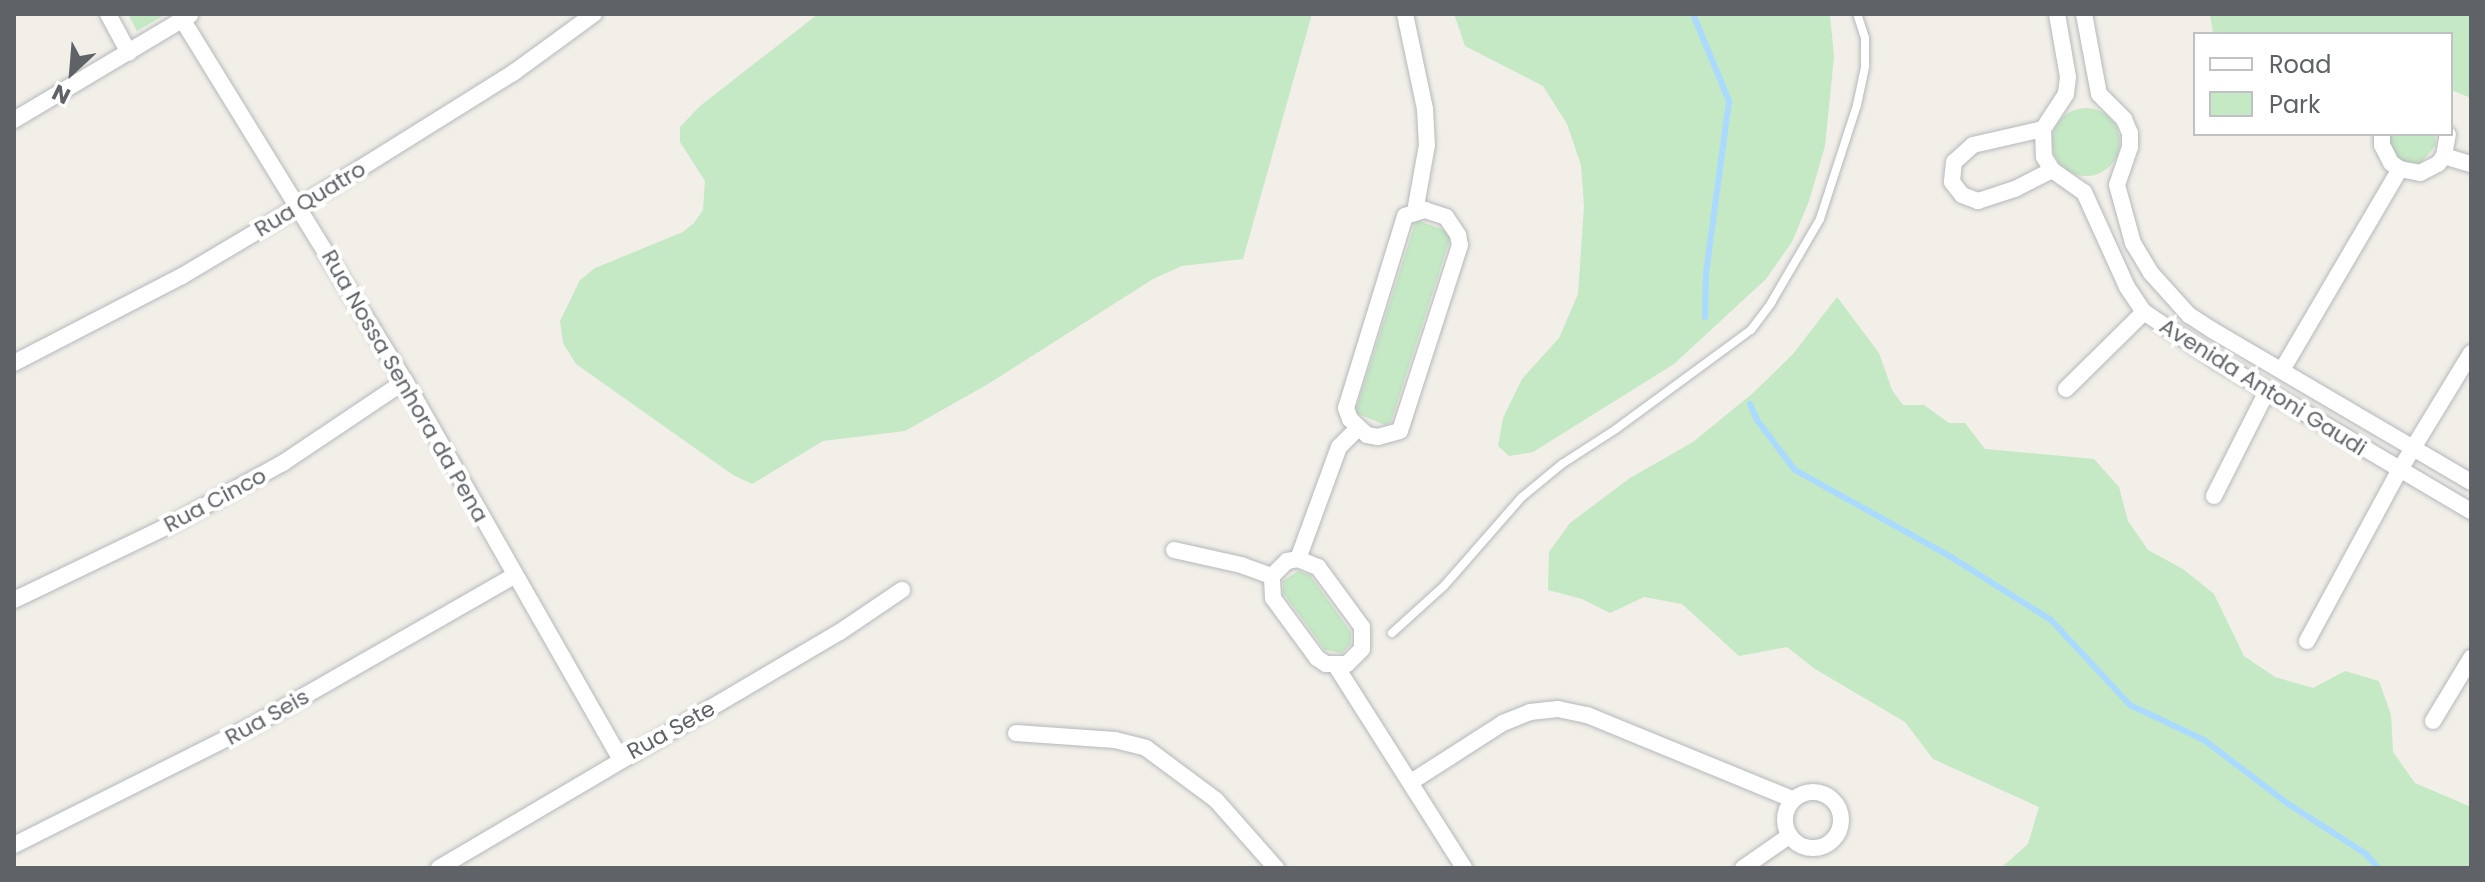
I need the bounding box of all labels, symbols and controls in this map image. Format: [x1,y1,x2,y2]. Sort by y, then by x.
north arrow [32,32,112,112]
legend [2193,32,2453,136]
text: Road [2269,48,2331,81]
text: N [47,76,75,112]
text: Park [2269,88,2320,121]
street label: Rua Quatro [250,156,370,242]
street label: Rua Nossa Senhora da Pena [316,245,494,527]
street label: Avenida Antoni Gaudi [2155,313,2371,461]
street label: Rua Cinco [159,462,271,538]
street label: Rua Seis [221,683,313,751]
street label: Rua Sete [622,695,720,765]

